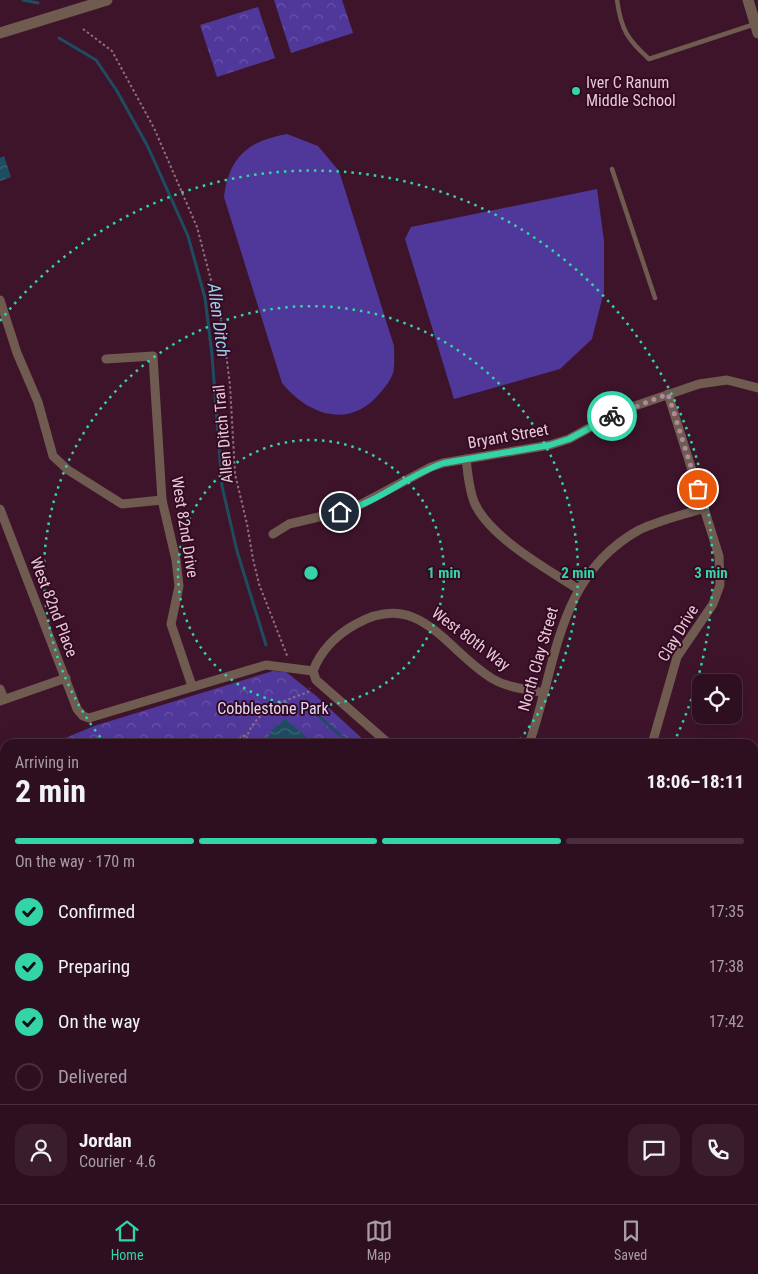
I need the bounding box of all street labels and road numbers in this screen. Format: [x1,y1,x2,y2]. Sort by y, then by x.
street label: Allen Ditch Trail [209,384,237,484]
street label: Bryant Street [466,420,550,452]
street label: West 82nd Drive [168,475,202,579]
street label: West 82nd Place [26,554,82,660]
street label: Clay Drive [654,601,702,665]
street label: West 80th Way [428,603,514,675]
street label: North Clay Street [514,604,562,713]

